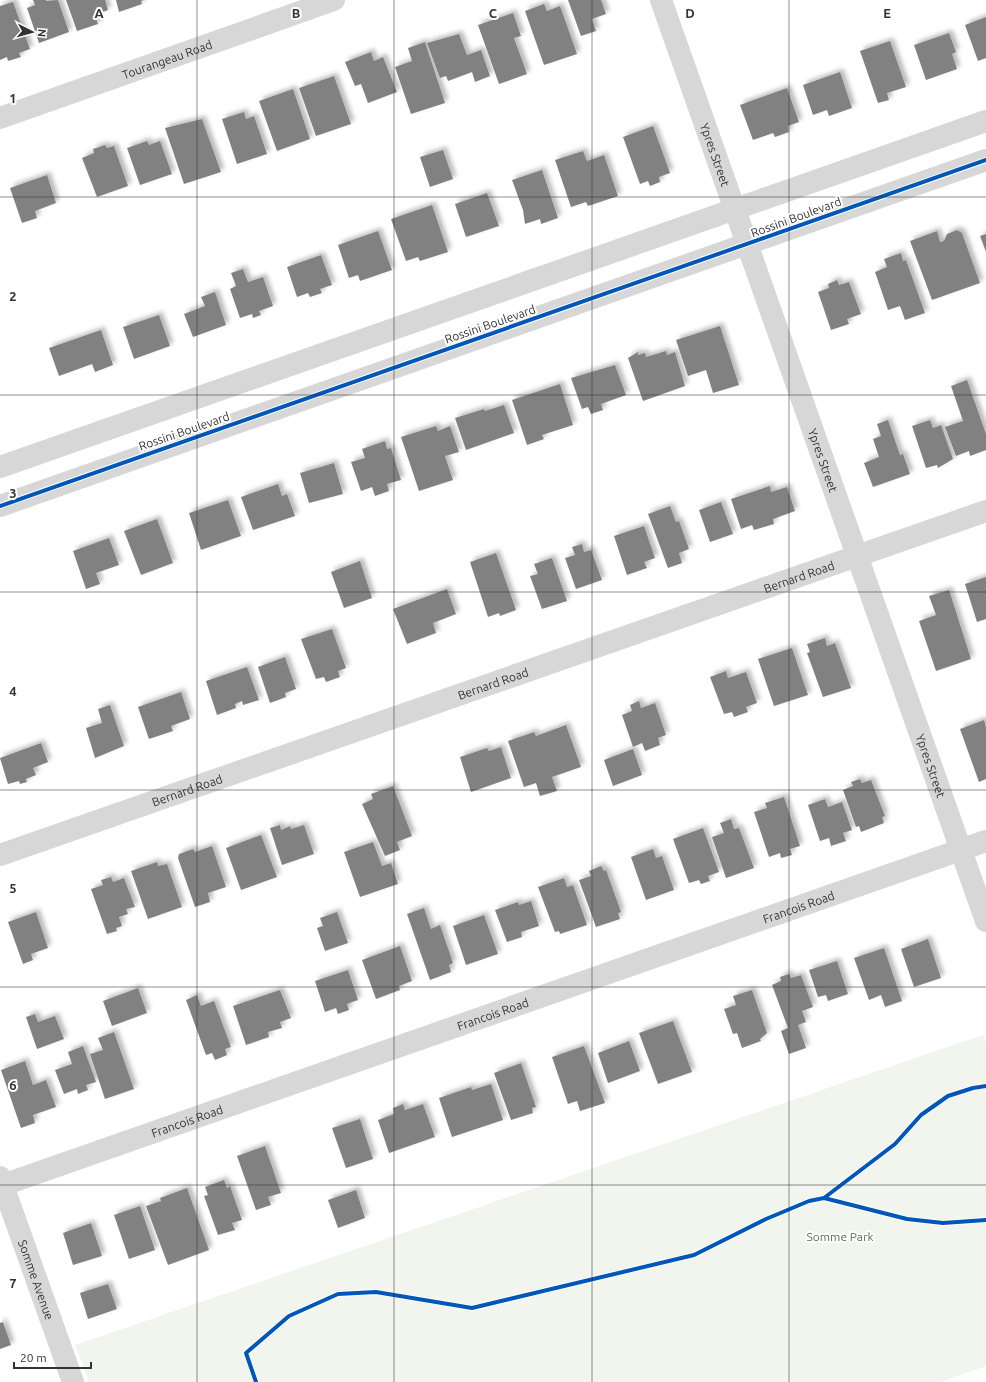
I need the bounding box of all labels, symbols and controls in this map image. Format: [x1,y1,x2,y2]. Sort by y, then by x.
text: A [94,6,104,20]
text: B [292,6,301,20]
text: C [489,6,498,20]
text: D [685,6,695,20]
text: E [883,6,891,20]
north arrow [12,12,52,52]
text: N [36,28,48,38]
street label: Tourangeau Road [120,37,214,81]
text: 1 [9,91,17,105]
street label: Ypres Street [698,121,733,188]
street label: Rossini Boulevard [749,195,843,239]
text: 2 [9,289,17,303]
street label: Rossini Boulevard [443,302,537,346]
street label: Rossini Boulevard [137,409,231,453]
street label: Ypres Street [806,427,841,494]
text: 3 [9,486,17,500]
street label: Bernard Road [762,558,836,595]
street label: Bernard Road [456,665,530,701]
text: 4 [9,684,17,698]
street label: Ypres Street [914,732,948,799]
street label: Bernard Road [150,771,224,808]
text: 5 [9,881,17,895]
street label: Francois Road [761,888,836,925]
street label: Francois Road [455,995,530,1032]
text: 6 [9,1078,17,1092]
street label: Francois Road [149,1102,224,1139]
park label: Somme Park [806,1230,874,1243]
street label: Somme Avenue [16,1238,57,1321]
text: 7 [9,1276,17,1290]
scale bar [14,1344,91,1370]
text: 20 m [20,1351,47,1364]

